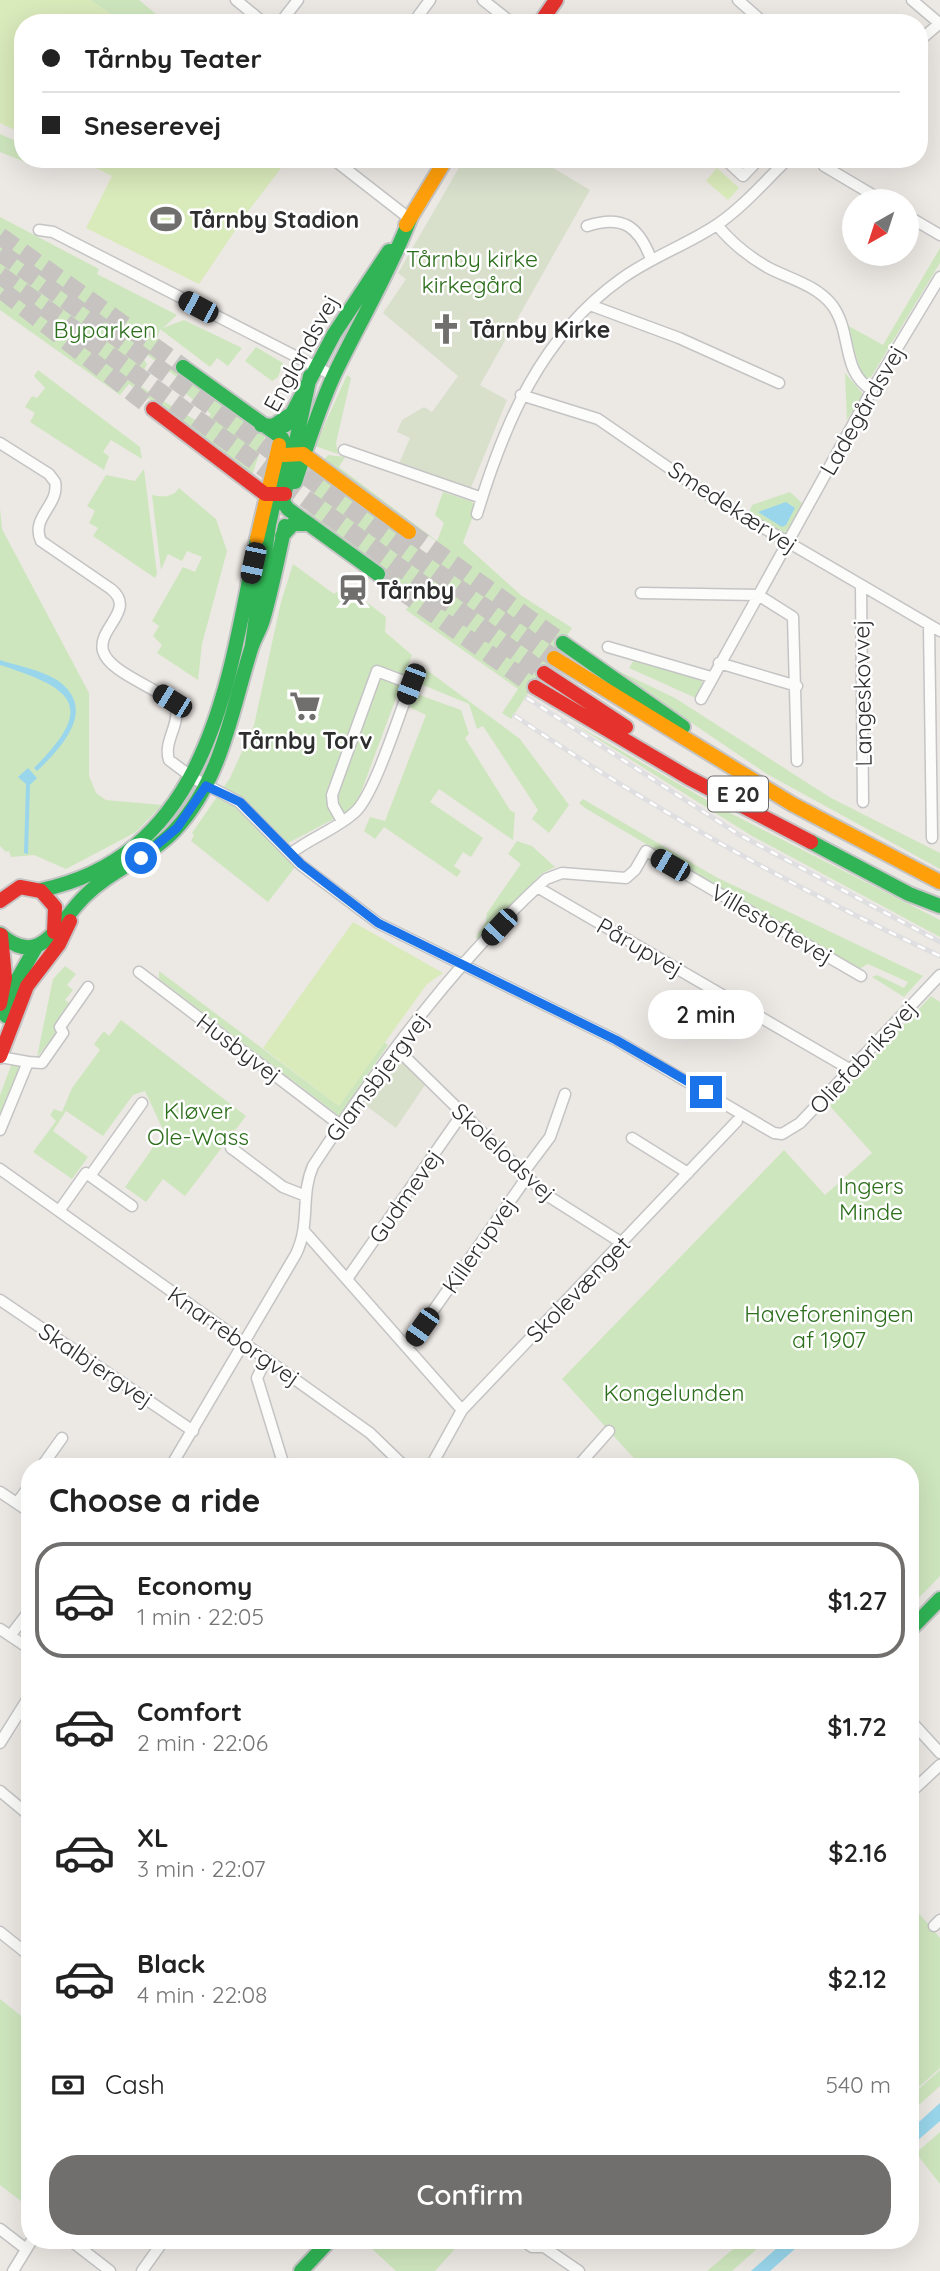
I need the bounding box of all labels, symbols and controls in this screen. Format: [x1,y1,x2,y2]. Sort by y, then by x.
text: Tårnby Teater [84,42,262,75]
text: Sneserevej [84,109,221,142]
north arrow [842,189,919,266]
map controls [842,189,919,266]
sports icon: Tårnby Stadion [149,202,183,236]
place label: Tårnby Stadion [189,205,359,234]
park label: Tårnby kirke kirkegård [406,244,538,299]
car [175,288,222,326]
street label: Englandsvej [257,289,345,417]
church icon: Tårnby Kirke [429,312,463,346]
park label: Byparken [54,315,156,344]
place label: Tårnby Kirke [469,315,610,344]
street label: Ladegårdsvej [813,340,911,480]
street label: Smedekærvej [663,454,803,560]
car [239,540,268,586]
station icon: Tårnby [336,573,370,607]
place label: Tårnby [376,576,454,605]
street label: Langeskovvej [846,619,878,767]
car [394,661,429,707]
car [149,681,196,721]
supermarket icon: Tårnby Torv [288,689,322,723]
place label: Tårnby Torv [238,726,372,755]
road number: E 20 [708,776,768,812]
route start [125,842,157,874]
car [647,845,694,885]
street label: Villestoftevej [706,877,838,971]
car [477,904,522,950]
street label: Pårupvej [592,911,688,983]
callout: 2 min [648,990,764,1040]
street label: Oliefabriksvej [803,994,923,1120]
text: 2 min [676,1000,736,1029]
street label: Husbyvej [191,1007,287,1089]
street label: Glamsbjergvej [319,1007,435,1147]
route end [690,1076,722,1108]
park label: Kløver Ole-Wass [147,1096,249,1151]
street label: Skolelodsvej [446,1097,562,1207]
street label: Gudmevej [362,1143,448,1249]
park label: Ingers Minde [838,1171,904,1226]
street label: Killerupvej [435,1191,523,1299]
street label: Skolevænget [520,1229,636,1349]
street label: Knarreborgvej [162,1280,306,1392]
park label: Haveforeningen af 1907 [744,1299,914,1354]
car [402,1304,443,1350]
street label: Skalbjergvej [33,1316,159,1414]
park label: Kongelunden [604,1378,744,1407]
text: Choose a ride [49,1480,261,1520]
icon: car [53,1569,116,1632]
text: Economy [137,1569,252,1602]
text: $1.27 [827,1584,887,1617]
text: 1 min · 22:05 [137,1602,264,1631]
icon: car [53,1695,116,1758]
text: Comfort [137,1695,242,1728]
text: $1.72 [827,1710,887,1743]
text: 2 min · 22:06 [137,1728,268,1757]
icon: car [53,1821,116,1884]
text: XL [137,1821,169,1854]
text: $2.16 [828,1836,887,1869]
text: 3 min · 22:07 [137,1854,266,1883]
icon: car [53,1947,116,2010]
text: Black [137,1947,206,1980]
text: $2.12 [828,1962,887,1995]
text: 4 min · 22:08 [137,1980,268,2009]
icon: cash [49,2066,87,2104]
text: Cash [105,2068,165,2101]
text: 540 m [825,2070,891,2099]
button: Confirm [49,2155,891,2235]

